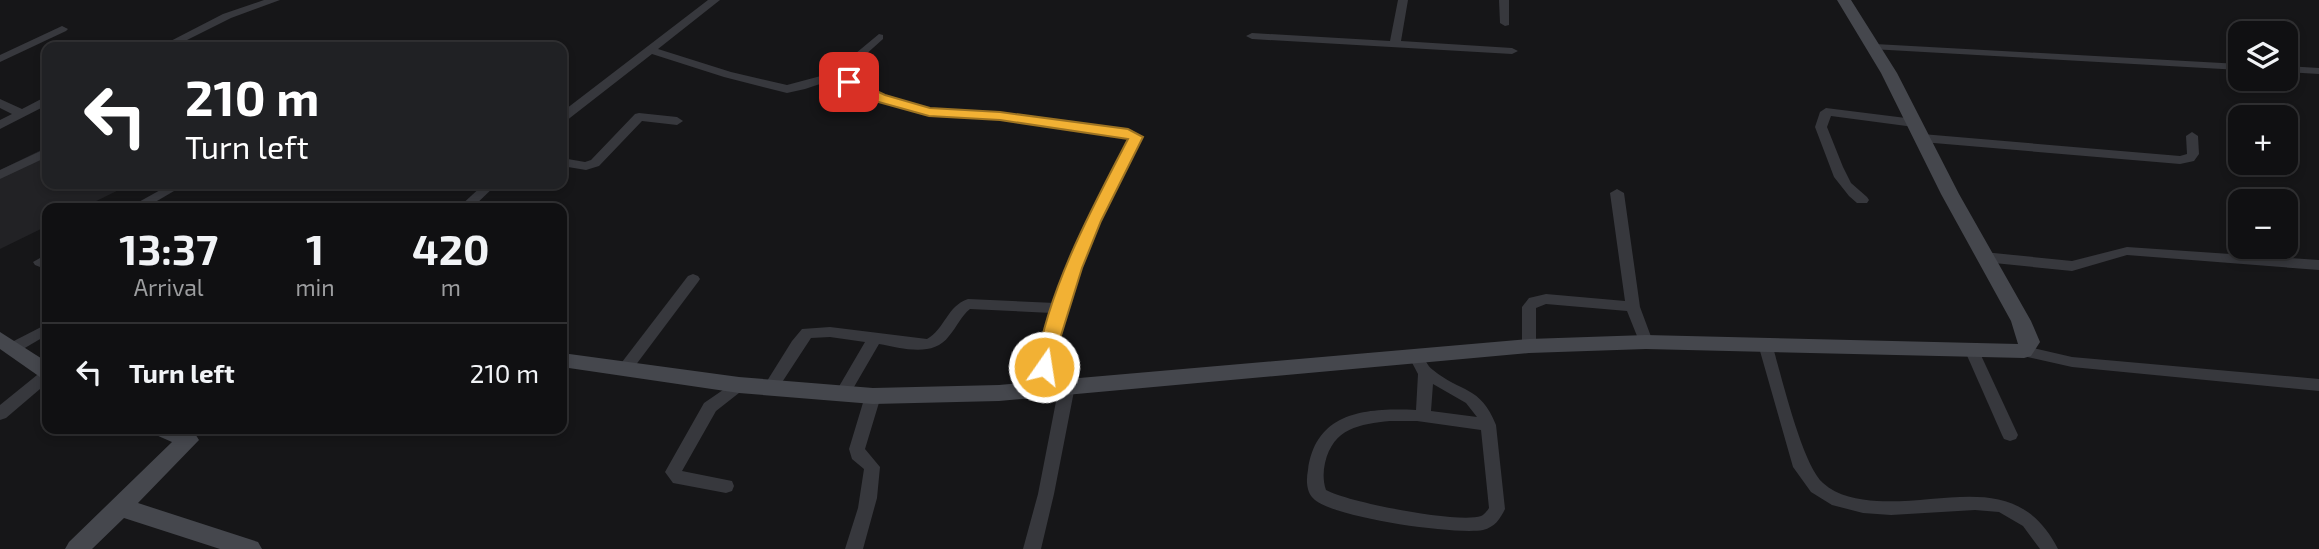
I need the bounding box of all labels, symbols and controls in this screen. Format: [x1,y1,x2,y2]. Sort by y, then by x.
map controls [2228,21,2298,259]
button: layers [2228,21,2298,91]
pin [819,52,879,112]
icon: arrive [830,63,868,101]
text: 210 m [185,67,319,126]
icon: left [70,70,161,161]
button: + [2228,105,2298,175]
text: Turn left [185,127,309,165]
button: − [2228,189,2298,259]
text: 13:37 [119,223,218,273]
text: 1 [306,223,324,273]
text: 420 [412,223,490,273]
text: Arrival [134,273,204,301]
text: min [295,273,335,301]
text: m [441,273,461,301]
position arrow [1007,330,1081,404]
icon: left [70,353,108,391]
text: Turn left [129,357,235,388]
text: 210 m [470,357,539,388]

